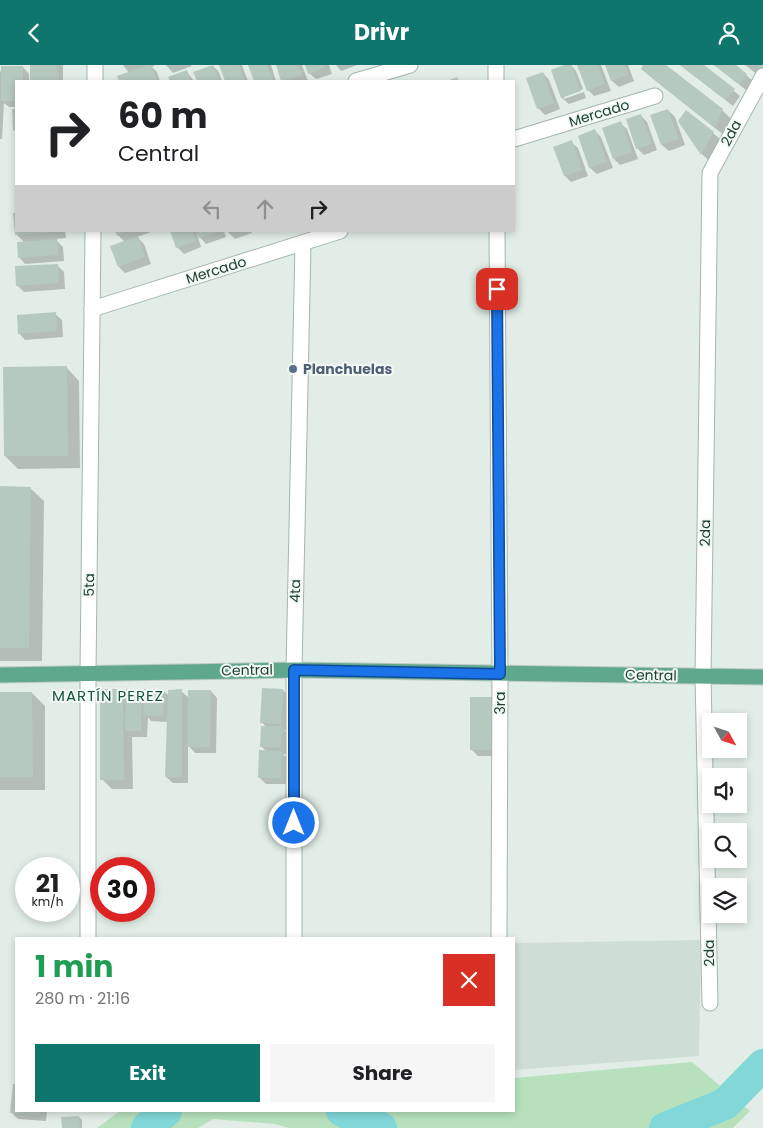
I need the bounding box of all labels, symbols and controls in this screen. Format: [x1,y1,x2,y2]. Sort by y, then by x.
text: Drivr [354,17,409,48]
icon: back [20,19,48,47]
icon: person [715,19,743,47]
text: 60 m [118,91,208,140]
street label: Mercado [566,94,632,132]
icon: right [35,100,100,165]
street label: 2da [716,116,746,150]
text: Central [118,138,199,169]
icon: left [198,195,226,223]
icon: ahead [251,195,279,223]
icon: right [304,195,332,223]
street label: Mercado [183,251,249,289]
pin [476,268,518,310]
icon: arrive [483,275,511,303]
place label: Planchuelas [303,359,392,379]
marker: Planchuelas [287,363,299,375]
street label: 2da [695,519,715,547]
street label: 5ta [79,573,99,597]
street label: 4ta [285,579,305,603]
street label: Central [221,660,273,680]
street label: Central [625,665,677,685]
district label: MARTÍN PEREZ [52,685,164,706]
street label: 3ra [490,692,510,714]
north arrow [702,713,748,757]
map controls [702,713,747,923]
button: sound [702,768,747,813]
position arrow [267,796,319,848]
button: search [702,823,747,868]
speed limit sign: 30 [90,857,155,922]
text: 21 [36,866,59,901]
button: layers [702,878,747,923]
text: km/h [32,893,63,910]
street label: 2da [699,939,719,967]
text: 1 min [35,945,113,988]
button: close [443,954,495,1006]
text: 280 m · 21:16 [35,987,130,1010]
button: Exit [35,1044,260,1102]
button: Share [270,1044,495,1102]

